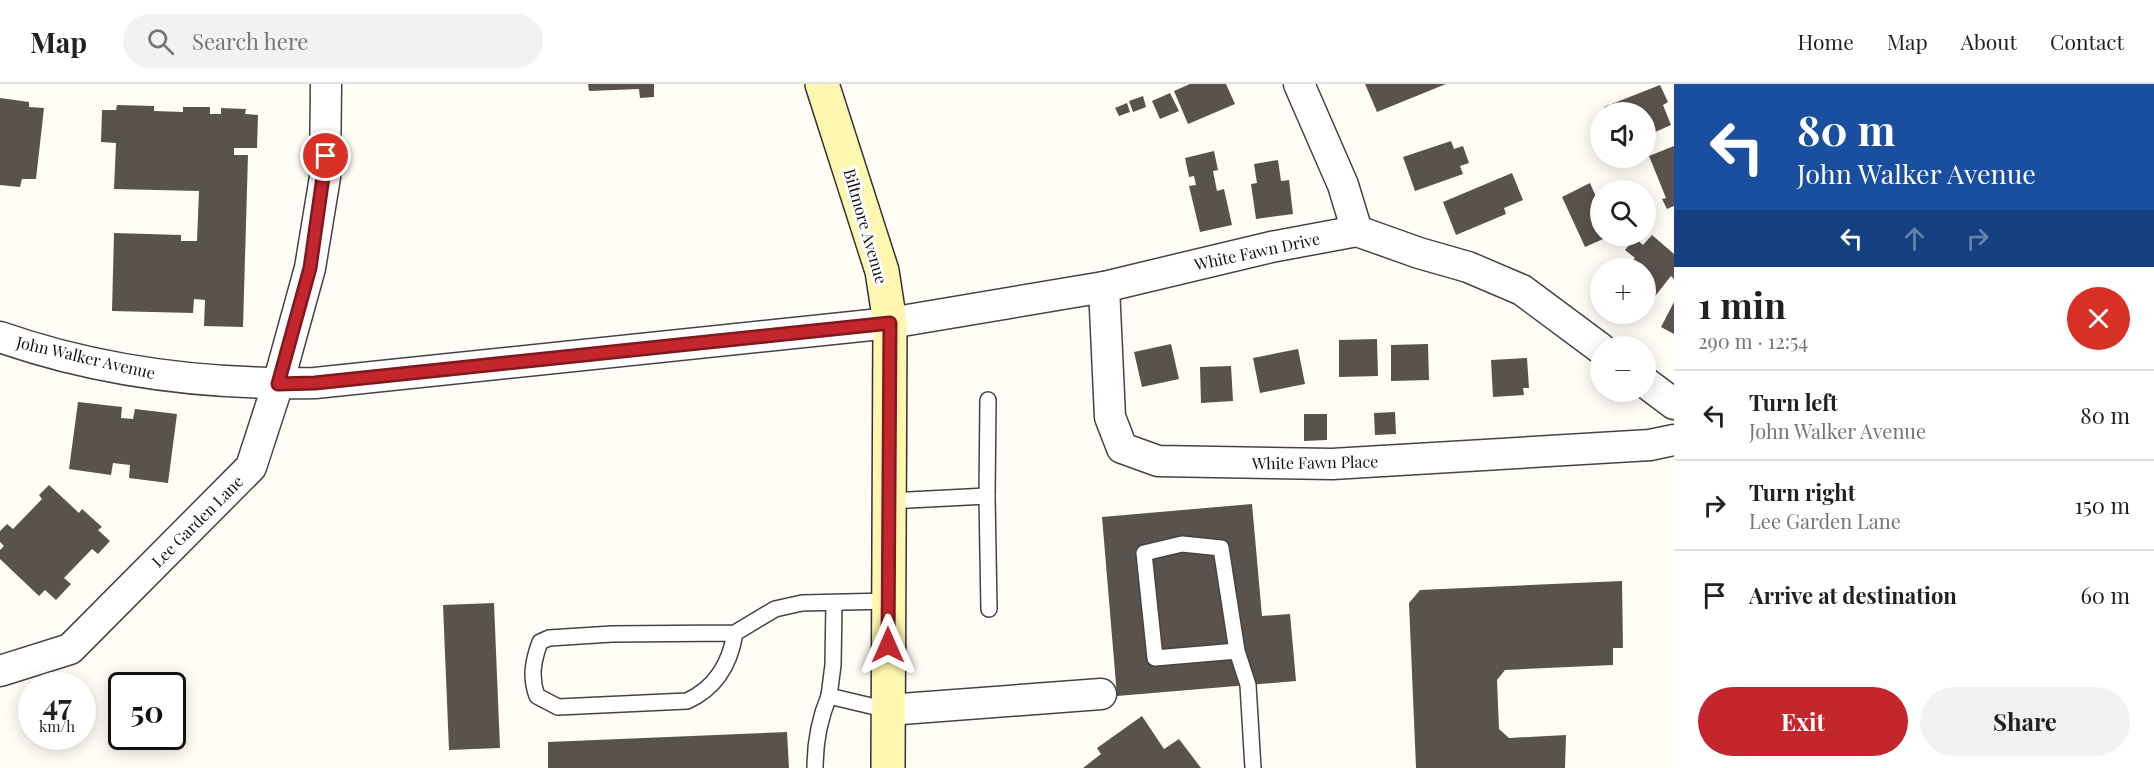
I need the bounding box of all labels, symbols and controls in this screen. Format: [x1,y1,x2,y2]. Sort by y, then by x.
search box [123,14,543,68]
text: Map [30,23,87,60]
icon: search [144,25,177,58]
text: Search here [192,26,308,56]
text: Home [1798,27,1854,55]
text: Map [1887,27,1928,55]
text: About [1961,27,2017,55]
text: Contact [2050,27,2124,55]
text: 80 m [1797,101,1895,157]
map controls [1590,102,1656,402]
button: sound [1590,102,1656,168]
icon: left [1698,108,1776,186]
pin [300,130,351,181]
icon: arrive [309,139,342,172]
text: John Walker Avenue [1797,155,2036,191]
street label: Biltmore Avenue [840,166,892,286]
button: search [1590,180,1656,246]
icon: left [1835,222,1868,255]
icon: ahead [1898,222,1931,255]
icon: right [1961,222,1994,255]
street label: White Fawn Drive [1191,227,1322,275]
button: + [1590,258,1656,324]
text: 1 min [1698,280,1786,328]
button: close [2067,287,2130,350]
text: 290 m · 12:54 [1698,327,1808,354]
street label: John Walker Avenue [14,331,157,383]
button: − [1590,336,1656,402]
text: Turn left [1749,387,1838,417]
icon: left [1698,399,1731,432]
text: 80 m [2080,400,2130,430]
text: John Walker Avenue [1749,417,1926,444]
street label: White Fawn Place [1251,450,1378,474]
street label: Lee Garden Lane [147,471,247,571]
text: Turn right [1749,477,1855,507]
icon: right [1698,489,1731,522]
text: 150 m [2075,490,2130,520]
text: Lee Garden Lane [1749,507,1901,534]
icon: arrive [1698,579,1731,612]
text: Arrive at destination [1749,580,1957,610]
text: 60 m [2080,580,2130,610]
position arrow [856,613,920,677]
speed limit sign: 50 [108,672,186,750]
text: 47 [42,684,72,724]
button: Exit [1698,687,1908,756]
button: Share [1920,687,2130,756]
text: km/h [39,716,75,736]

